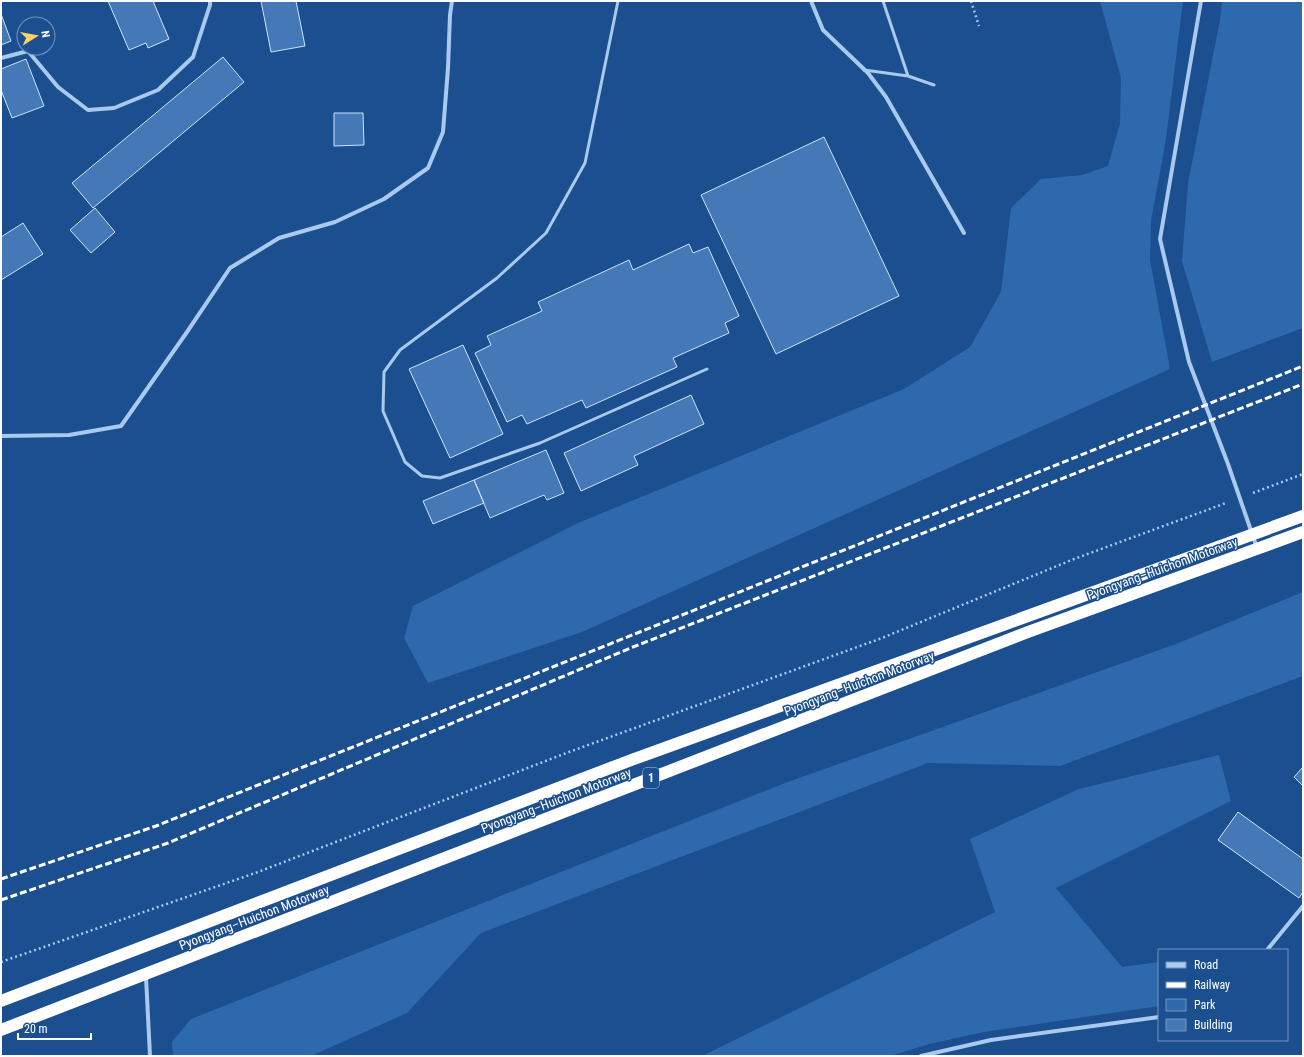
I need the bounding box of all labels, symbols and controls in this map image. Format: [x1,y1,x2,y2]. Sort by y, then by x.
north arrow [16,16,56,56]
text: N [38,30,52,39]
street label: Pyongyang–Huichon Motorway [1085,534,1240,603]
street label: Pyongyang–Huichon Motorway [782,648,937,719]
street label: Pyongyang–Huichon Motorway [479,765,634,836]
road number: 1 [643,768,659,788]
street label: Pyongyang–Huichon Motorway [177,882,332,953]
legend [1158,949,1288,1041]
text: Road [1194,958,1218,972]
text: Railway [1194,978,1230,992]
text: Park [1194,998,1216,1012]
scale bar [18,1015,91,1041]
text: Building [1194,1018,1232,1032]
text: 20 m [24,1022,48,1036]

